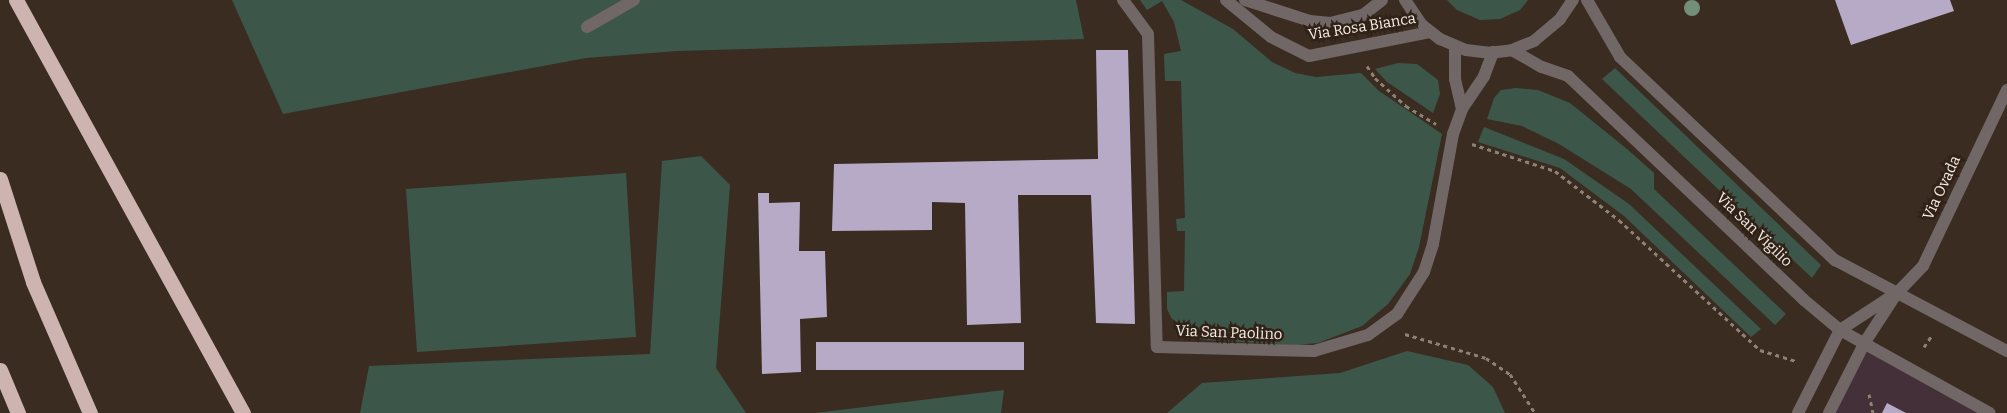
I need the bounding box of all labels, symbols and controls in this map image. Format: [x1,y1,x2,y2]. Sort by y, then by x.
street label: Via Rosa Bianca [1307,10,1417,44]
street label: Via Ovada [1919,153,1965,223]
street label: Via San Vigilio [1712,189,1796,271]
street label: Via San Paolino [1175,322,1283,344]

